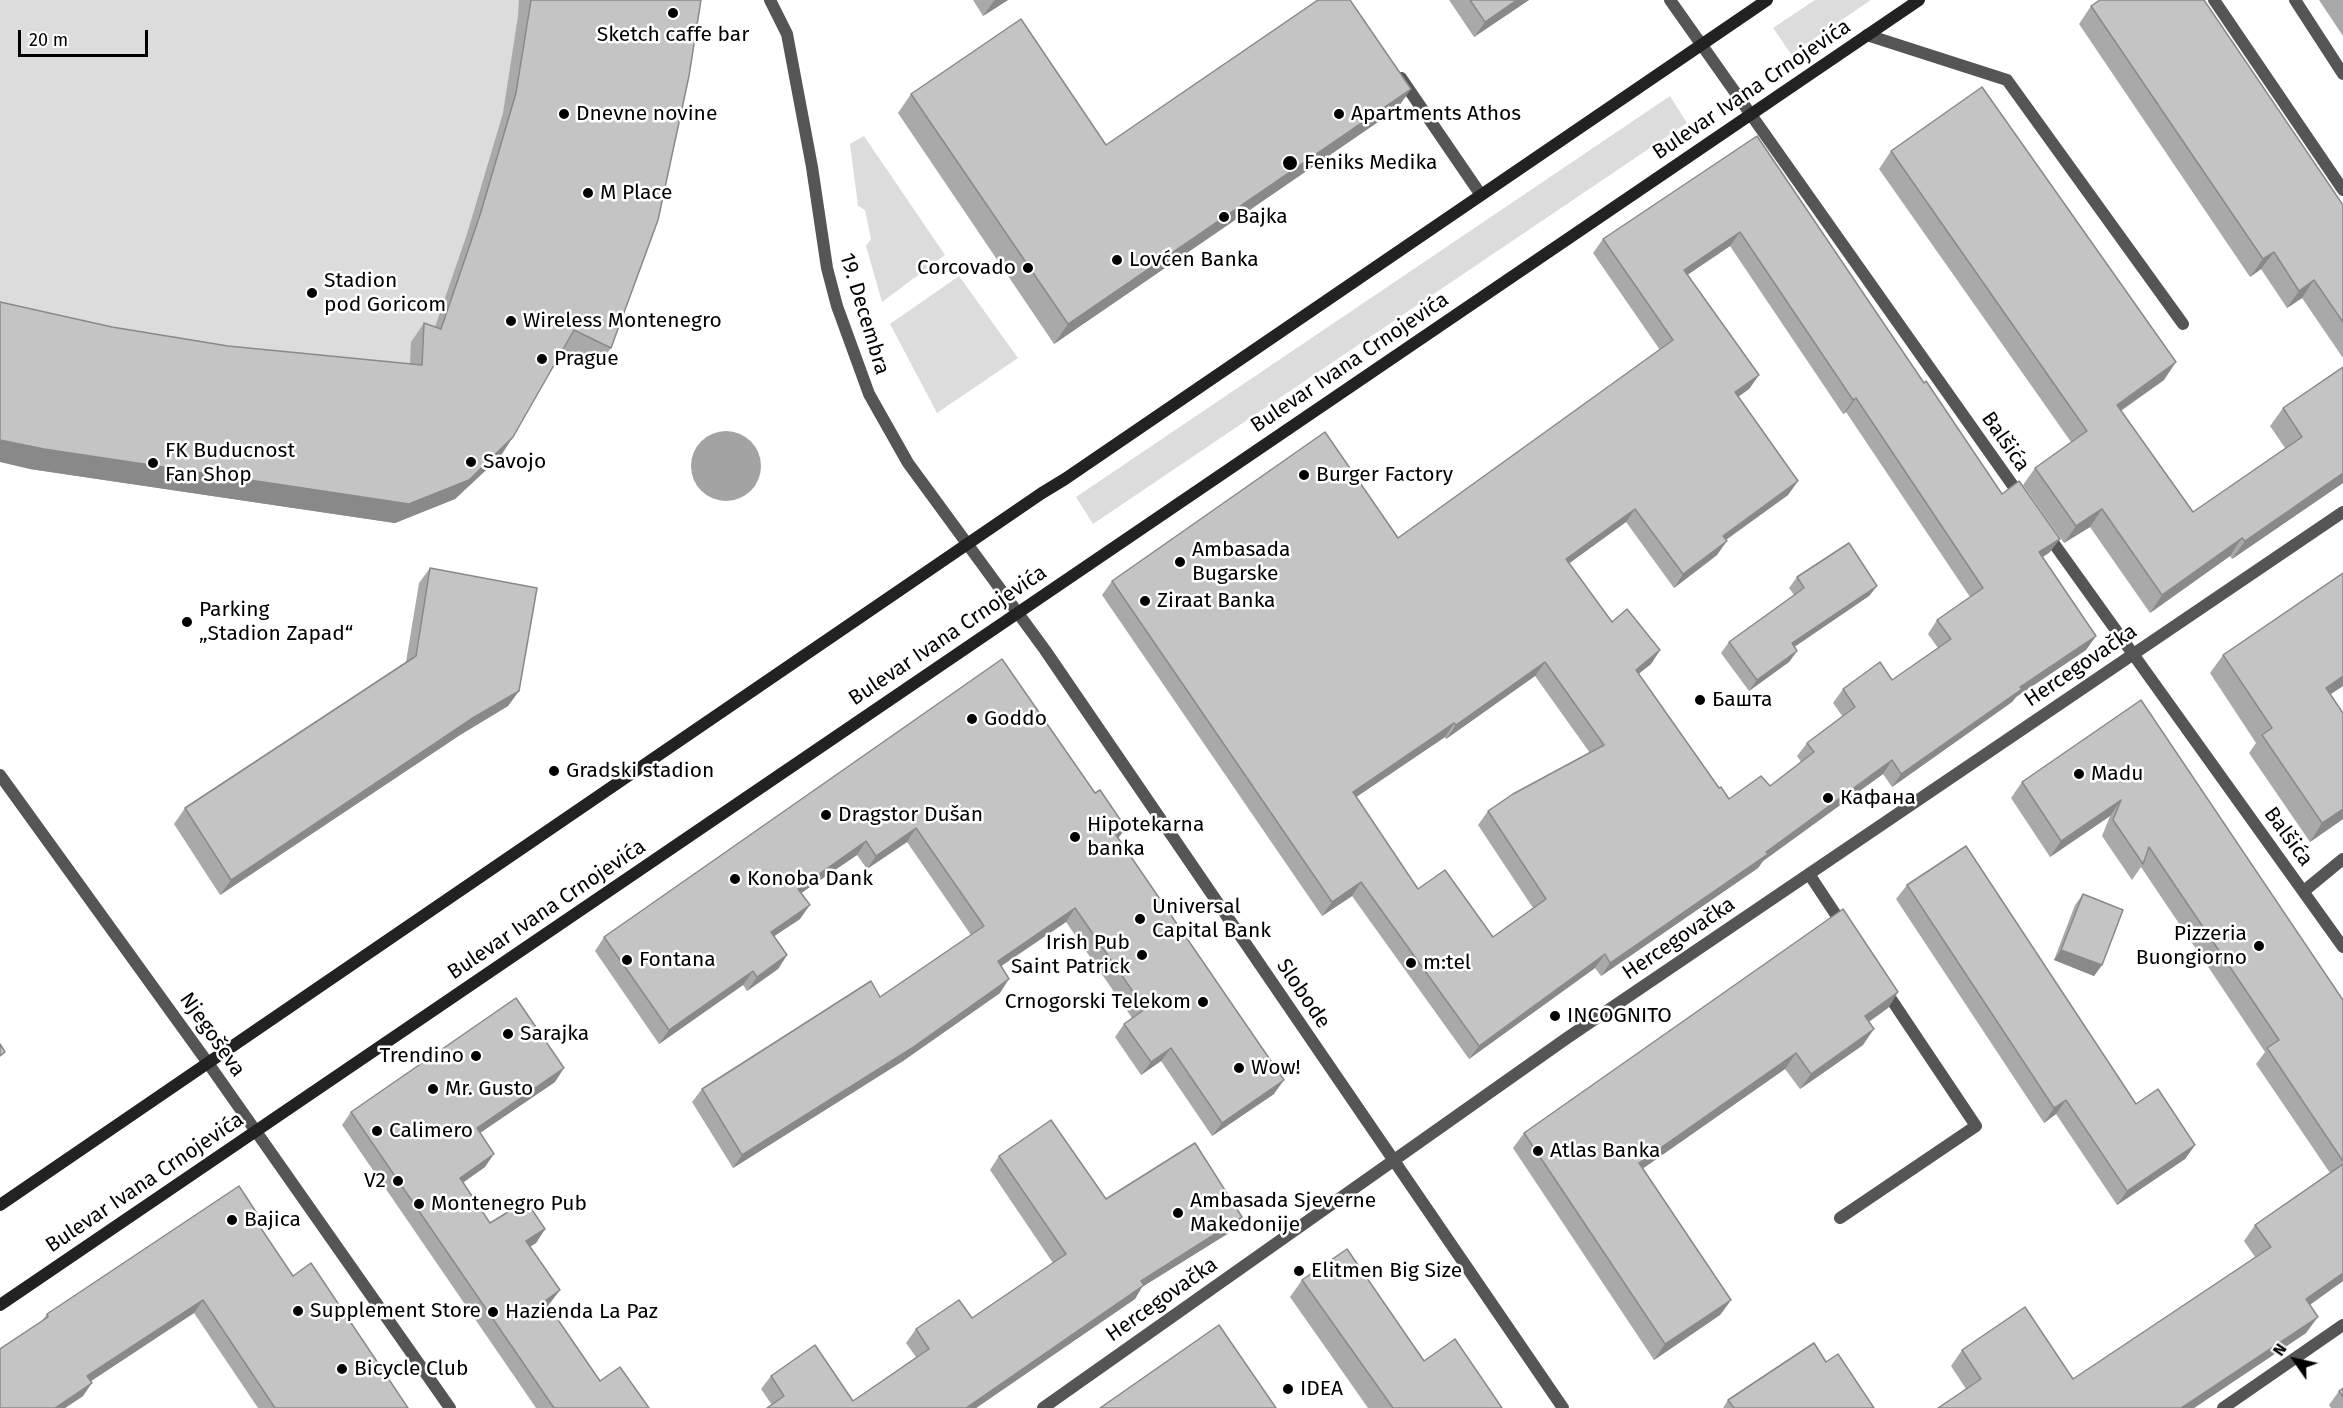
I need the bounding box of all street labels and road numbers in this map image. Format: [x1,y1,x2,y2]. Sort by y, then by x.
street label: Bulevar Ivana Crnojevića [1648,14,1856,166]
street label: 19. Decembra [834,250,894,378]
street label: Bulevar Ivana Crnojevića [1246,287,1454,439]
street label: Balšića [1975,407,2035,477]
street label: Bulevar Ivana Crnojevića [844,560,1052,712]
street label: Hercegovačka [2020,619,2142,713]
street label: Balšića [2258,802,2318,872]
street label: Bulevar Ivana Crnojevića [443,834,651,986]
street label: Hercegovačka [1618,892,1740,986]
street label: Slobode [1271,954,1335,1034]
street label: Njegoševa [174,988,250,1082]
street label: Bulevar Ivana Crnojevića [41,1107,249,1259]
street label: Hercegovačka [1101,1252,1223,1348]

